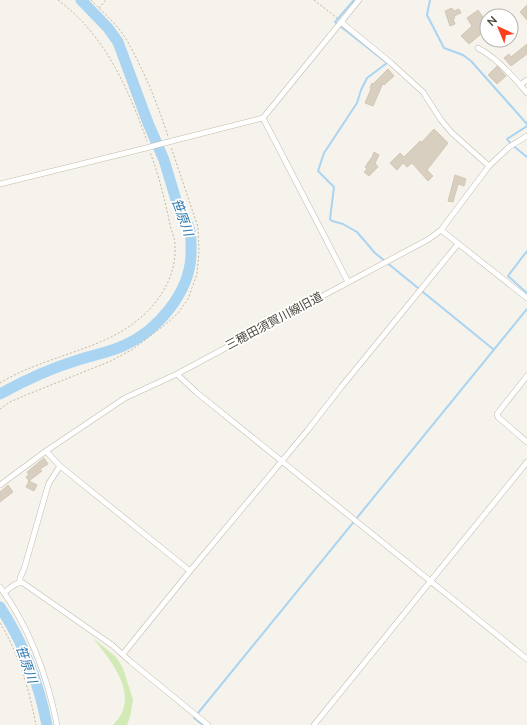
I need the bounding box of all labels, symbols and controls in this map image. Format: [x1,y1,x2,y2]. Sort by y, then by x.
north arrow [479,8,519,48]
text: N [484,13,499,28]
water label: 笹原川 [169,196,198,240]
street label: 三穂田須賀川線旧道 [223,289,325,353]
water label: 笹原川 [13,643,42,687]

